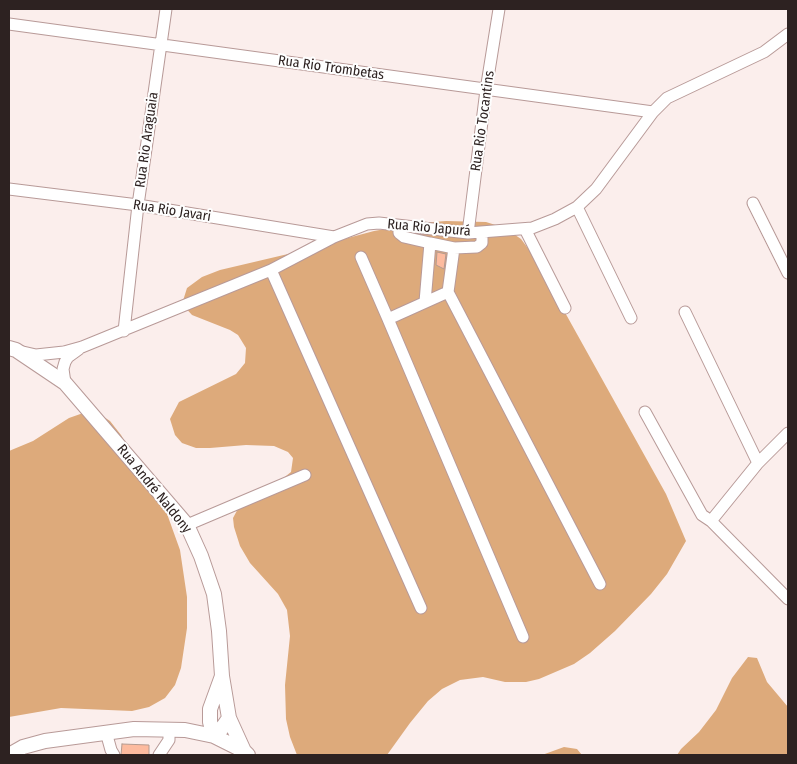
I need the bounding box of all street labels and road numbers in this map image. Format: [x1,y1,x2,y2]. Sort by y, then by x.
street label: Rua Rio Trombetas [277,52,385,84]
street label: Rua Rio Tocantins [468,70,498,172]
street label: Rua Rio Araguaia [132,91,162,189]
street label: Rua Rio Javari [132,197,212,225]
street label: Rua Rio Japurá [387,216,471,240]
street label: Rua André Naldony [113,441,195,537]

